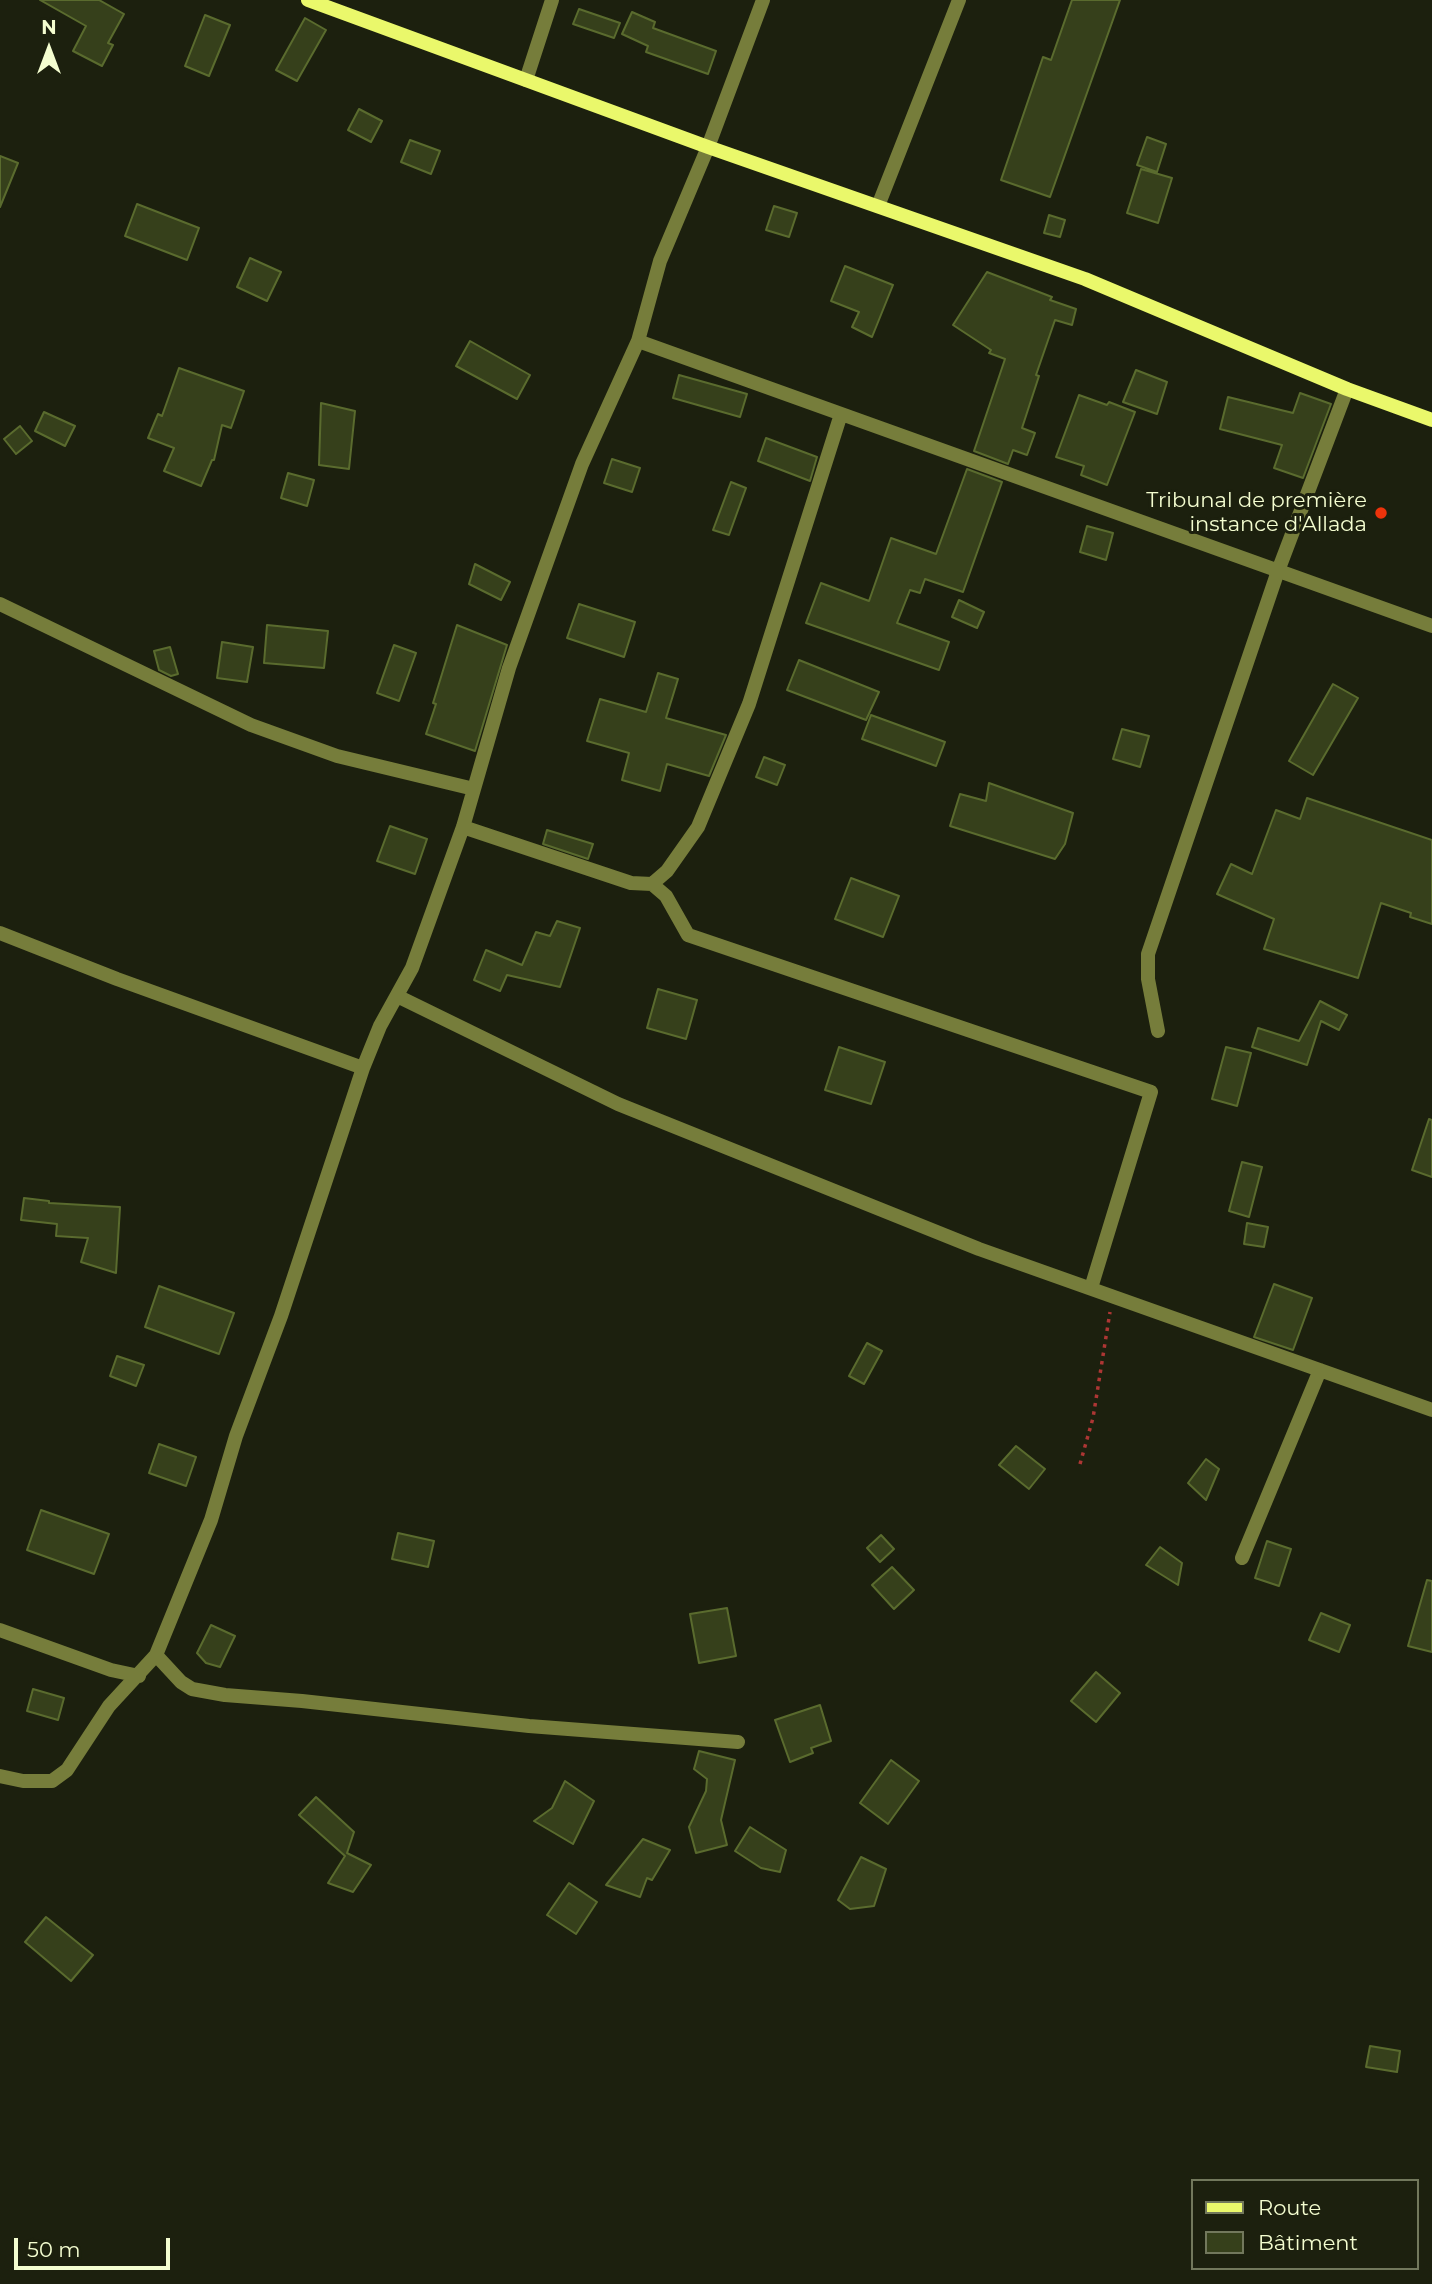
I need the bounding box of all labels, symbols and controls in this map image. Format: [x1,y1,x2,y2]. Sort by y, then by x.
north arrow [14,14,84,84]
text: N [41,16,57,39]
place label: Tribunal de première instance d'Allada [1146,488,1367,538]
marker: Tribunal de première instance d'Allada [1373,505,1389,521]
legend [1190,2179,1418,2270]
text: Route [1258,2195,1321,2220]
scale bar [18,2224,173,2268]
text: Bâtiment [1258,2230,1358,2255]
text: 50 m [27,2237,81,2262]

